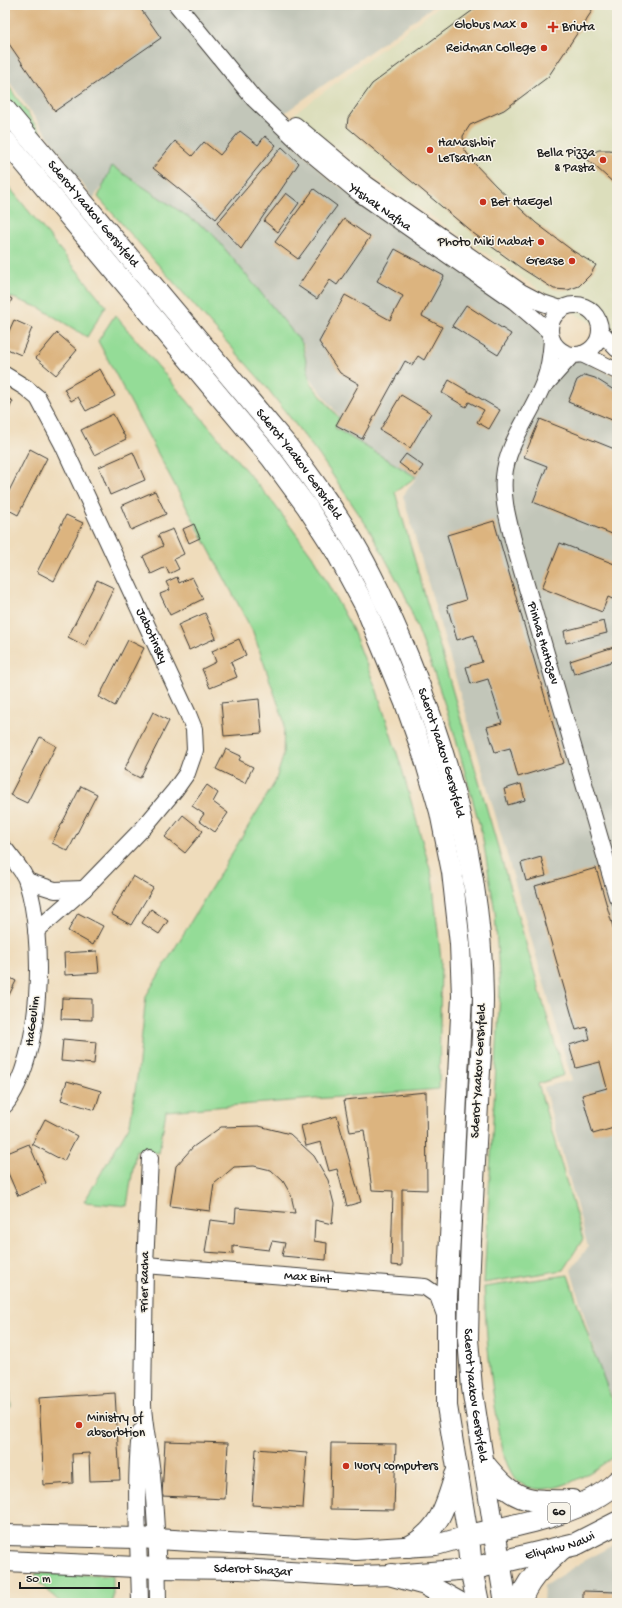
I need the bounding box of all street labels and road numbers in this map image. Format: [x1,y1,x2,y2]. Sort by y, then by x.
street label: Sderot Yaakov Gershfeld [44,158,143,271]
street label: Ytshak Nafha [345,180,415,235]
street label: Sderot Yaakov Gershfeld [252,406,346,523]
street label: Pinhas HaHozev [524,599,562,686]
street label: Jabotinsky [132,606,171,666]
street label: Sderot Yaakov Gershfeld [414,686,468,820]
street label: HaGeulim [22,995,44,1047]
street label: Sderot Yaakov Gershfeld [468,1002,490,1138]
street label: Frier Racha [137,1251,153,1314]
street label: Max Bint [283,1268,333,1287]
street label: Sderot Yaakov Gershfeld [460,1328,491,1464]
road number: 60 [548,1503,570,1523]
street label: Eliyahu Nawi [524,1528,598,1563]
street label: Sderot Shazar [214,1561,294,1580]

